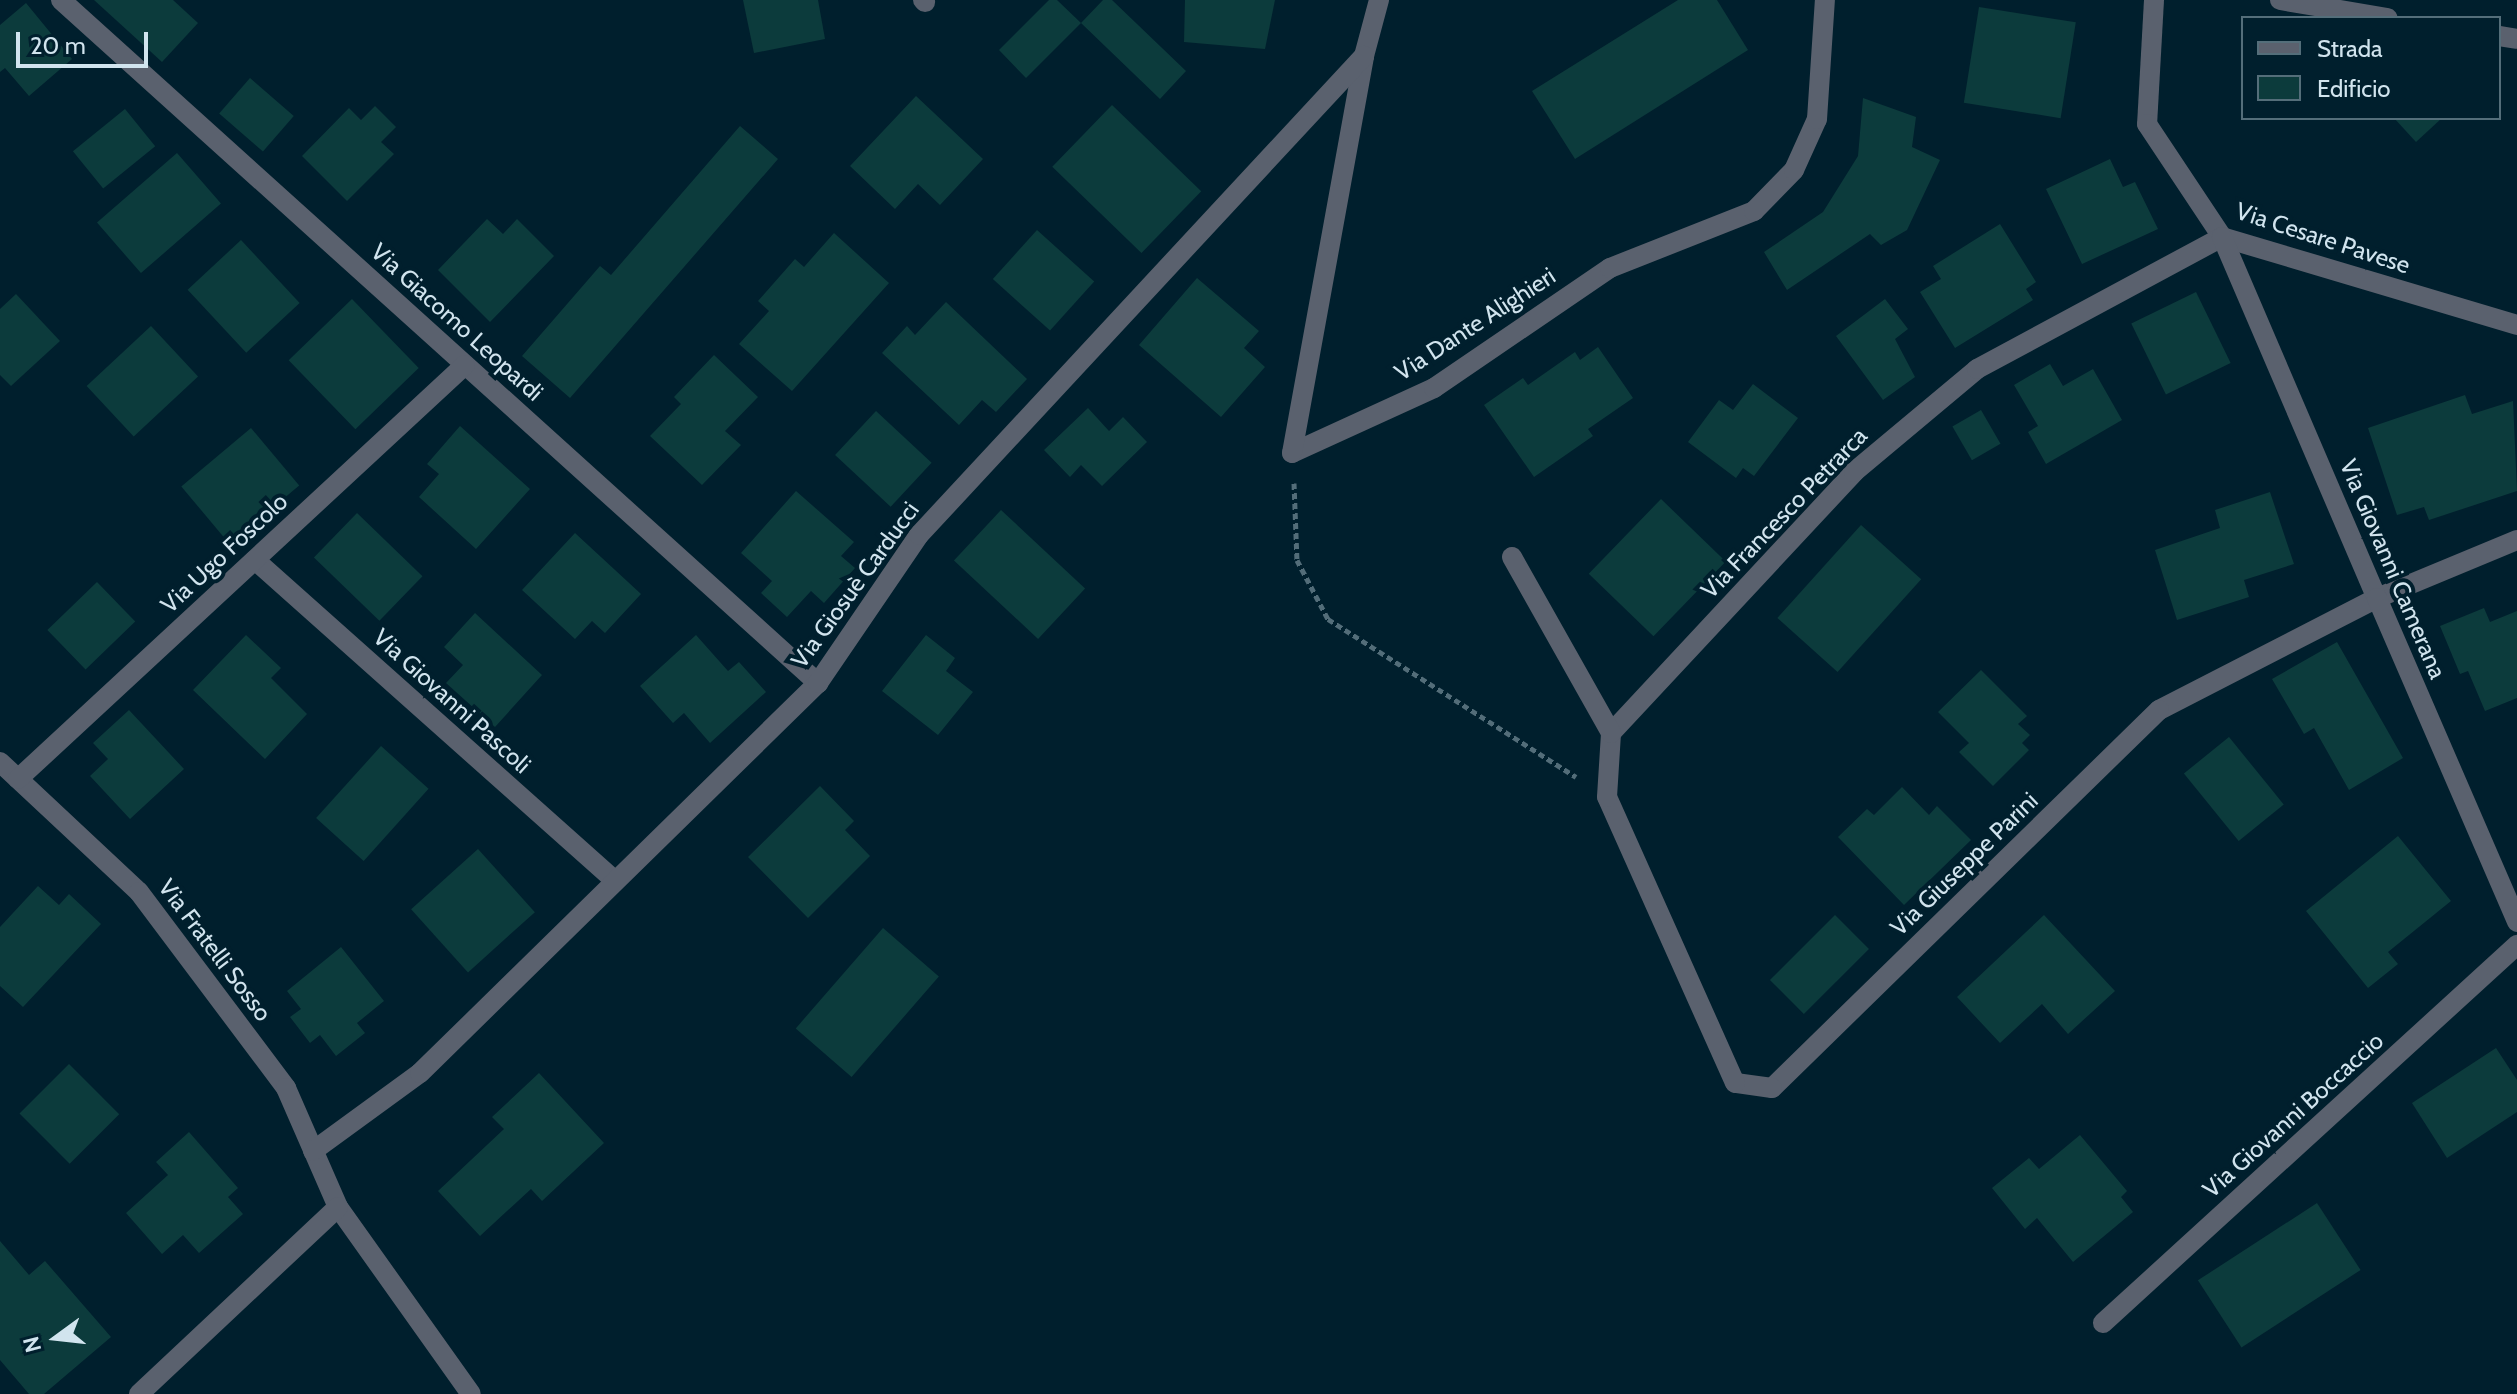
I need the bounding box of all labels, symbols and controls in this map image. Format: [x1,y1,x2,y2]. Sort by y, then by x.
scale bar [20,16,152,66]
legend [2241,16,2501,120]
text: 20 m [30,31,86,60]
text: Strada [2317,34,2383,63]
text: Edificio [2317,74,2391,103]
street label: Via Cesare Pavese [2232,196,2414,280]
street label: Via Giacomo Leopardi [365,237,549,407]
street label: Via Dante Alighieri [1389,261,1561,387]
street label: Via Francesco Petrarca [1695,422,1873,604]
street label: Via Giovanni Camerana [2334,455,2452,683]
street label: Via Ugo Foscolo [155,487,293,619]
street label: Via Giosuè Carducci [785,496,925,674]
street label: Via Giovanni Pascoli [367,623,537,779]
street label: Via Giuseppe Parini [1884,786,2044,942]
street label: Via Fratelli Sosso [152,873,278,1027]
street label: Via Giovanni Boccaccio [2197,1026,2389,1204]
north arrow [16,1298,96,1378]
text: N [17,1333,47,1355]

